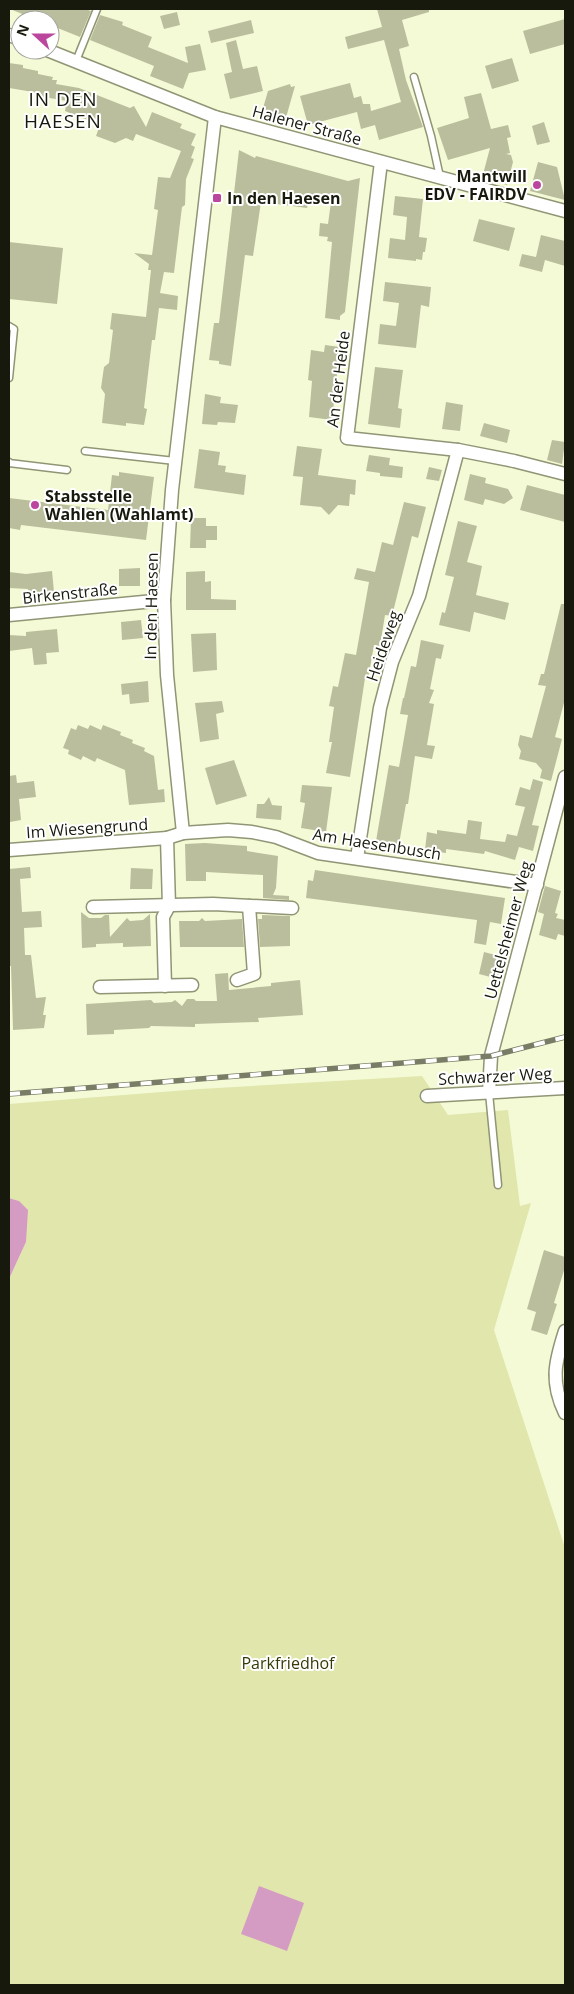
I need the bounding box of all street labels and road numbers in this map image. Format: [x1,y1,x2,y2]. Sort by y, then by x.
street label: Halener Straße [250,100,364,150]
street label: An der Heide [321,329,355,429]
street label: In den Haesen [139,552,163,660]
street label: Birkenstraße [21,577,119,609]
street label: Heideweg [361,607,405,684]
street label: Im Wiesengrund [25,813,149,843]
street label: Am Haesenbusch [311,823,443,865]
street label: Uettelsheimer Weg [479,858,537,1002]
street label: Schwarzer Weg [438,1062,553,1090]

